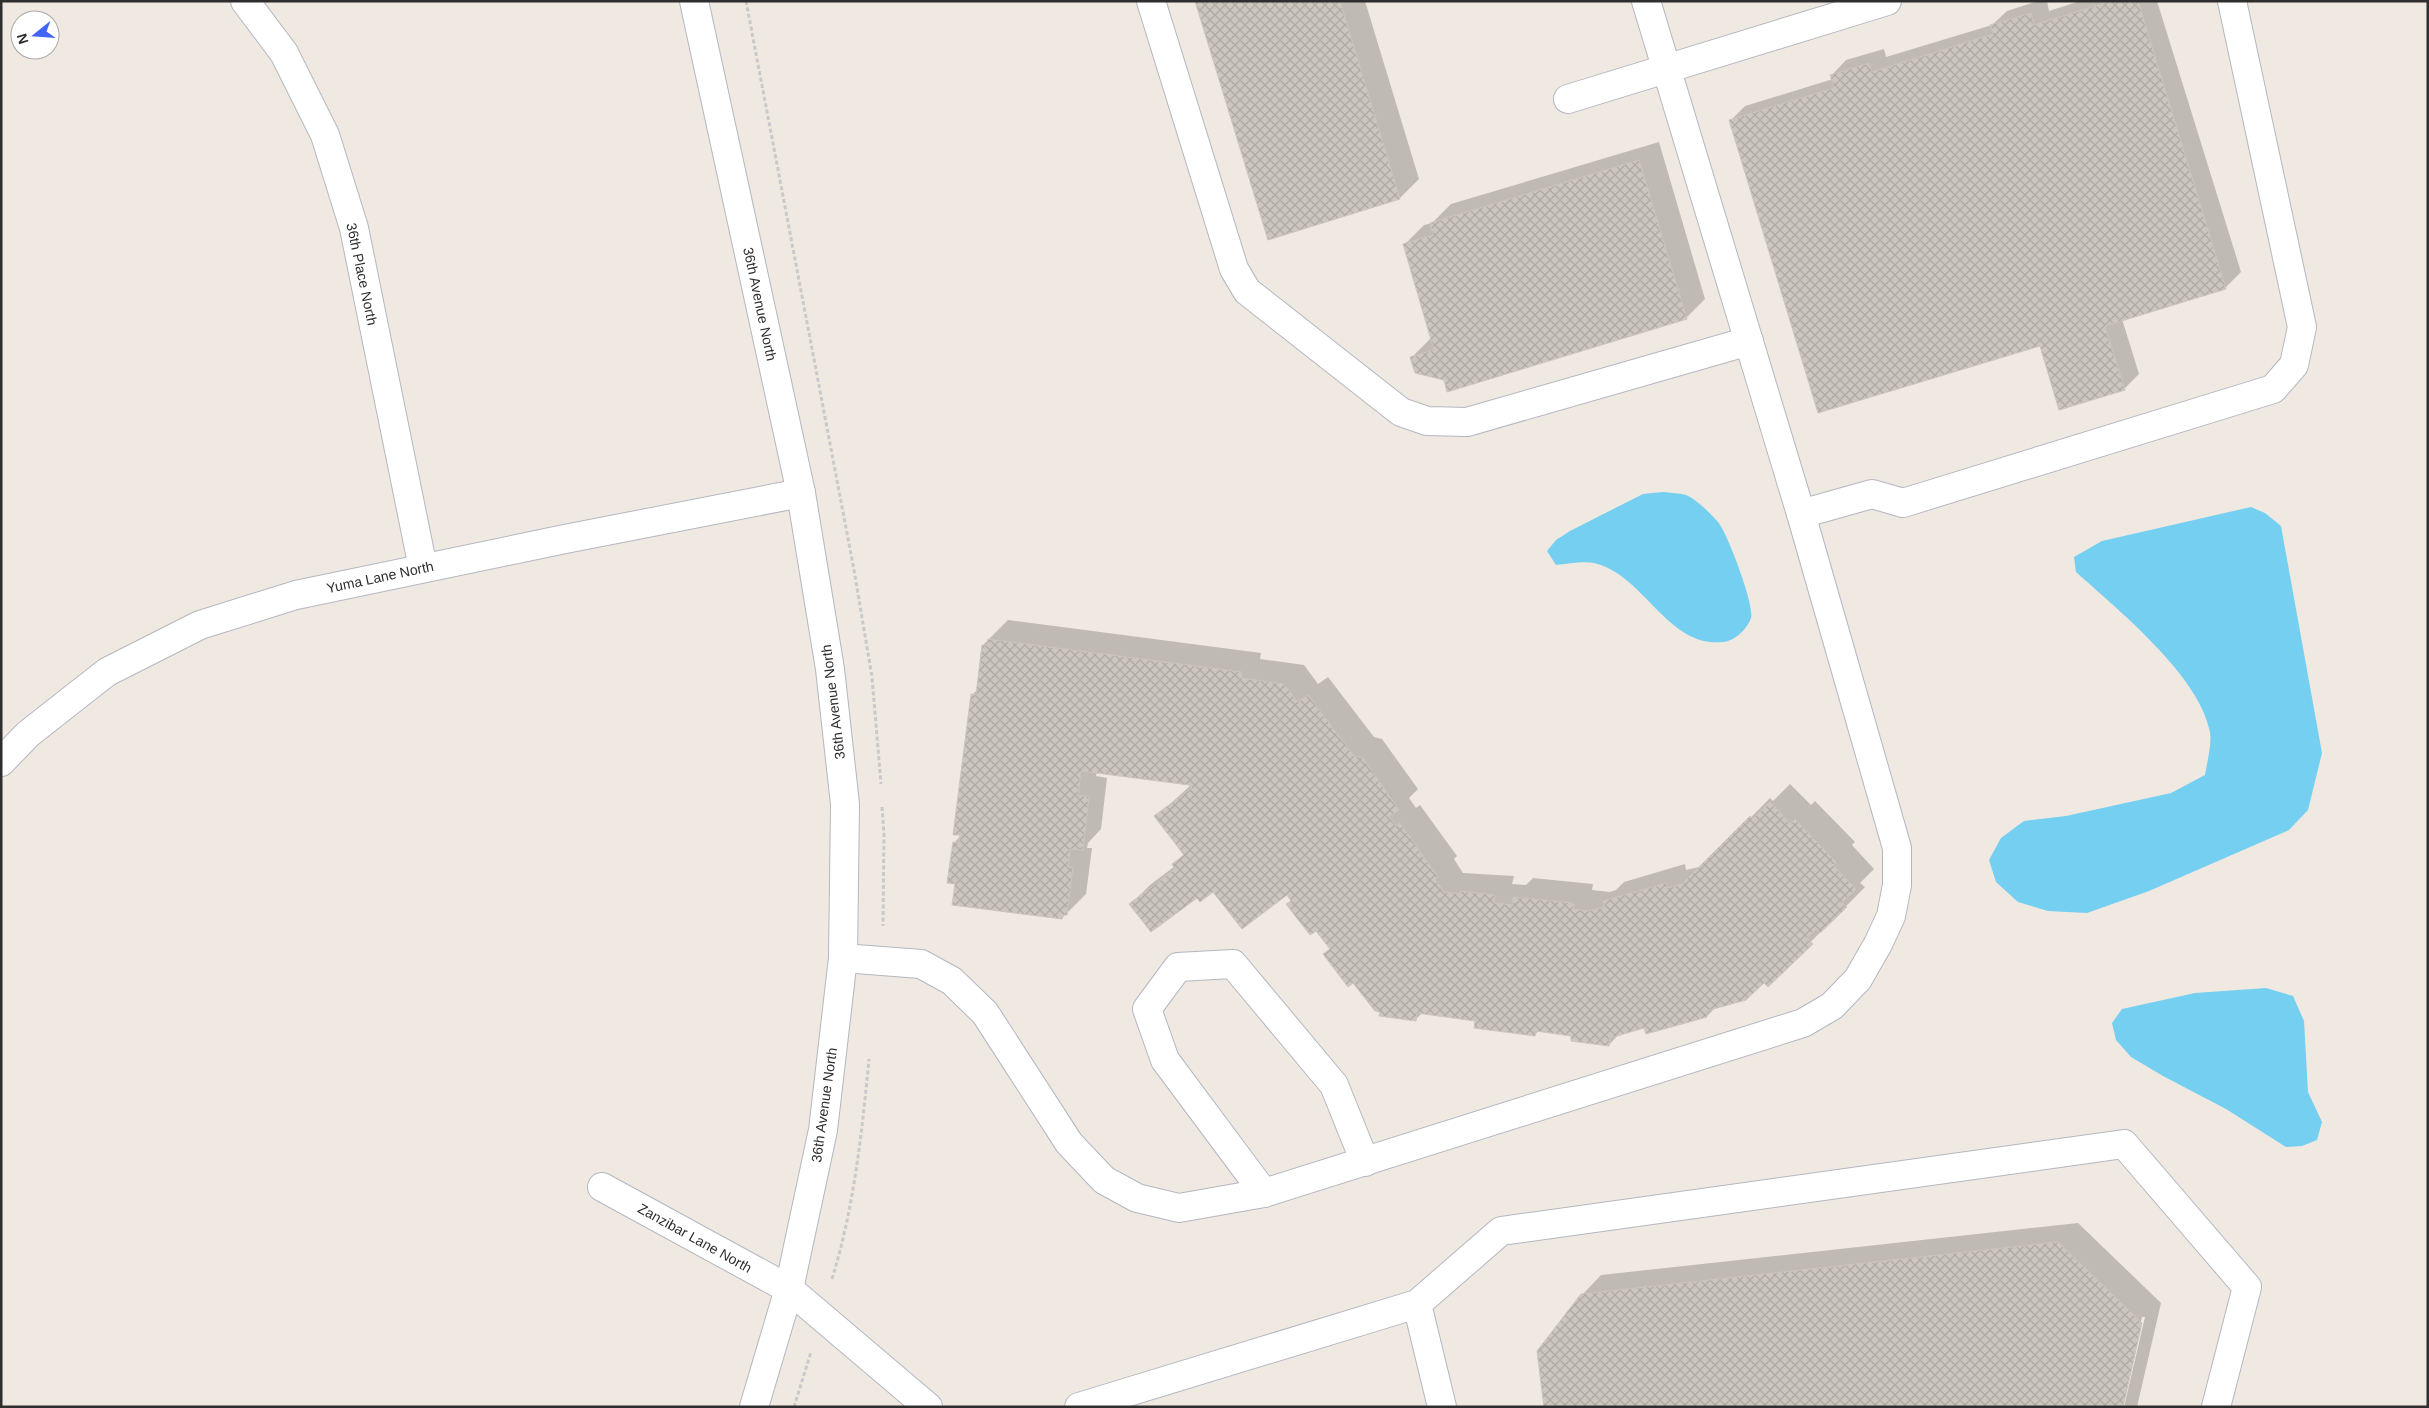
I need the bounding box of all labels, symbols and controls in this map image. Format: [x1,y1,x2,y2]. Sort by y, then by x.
north arrow [10,10,60,60]
text: N [13,32,32,46]
street label: 36th Place North [343,221,381,327]
street label: 36th Avenue North [740,246,780,362]
street label: Yuma Lane North [325,558,435,596]
street label: 36th Avenue North [818,644,848,760]
street label: 36th Avenue North [808,1047,840,1163]
street label: Zanzibar Lane North [635,1200,755,1276]

